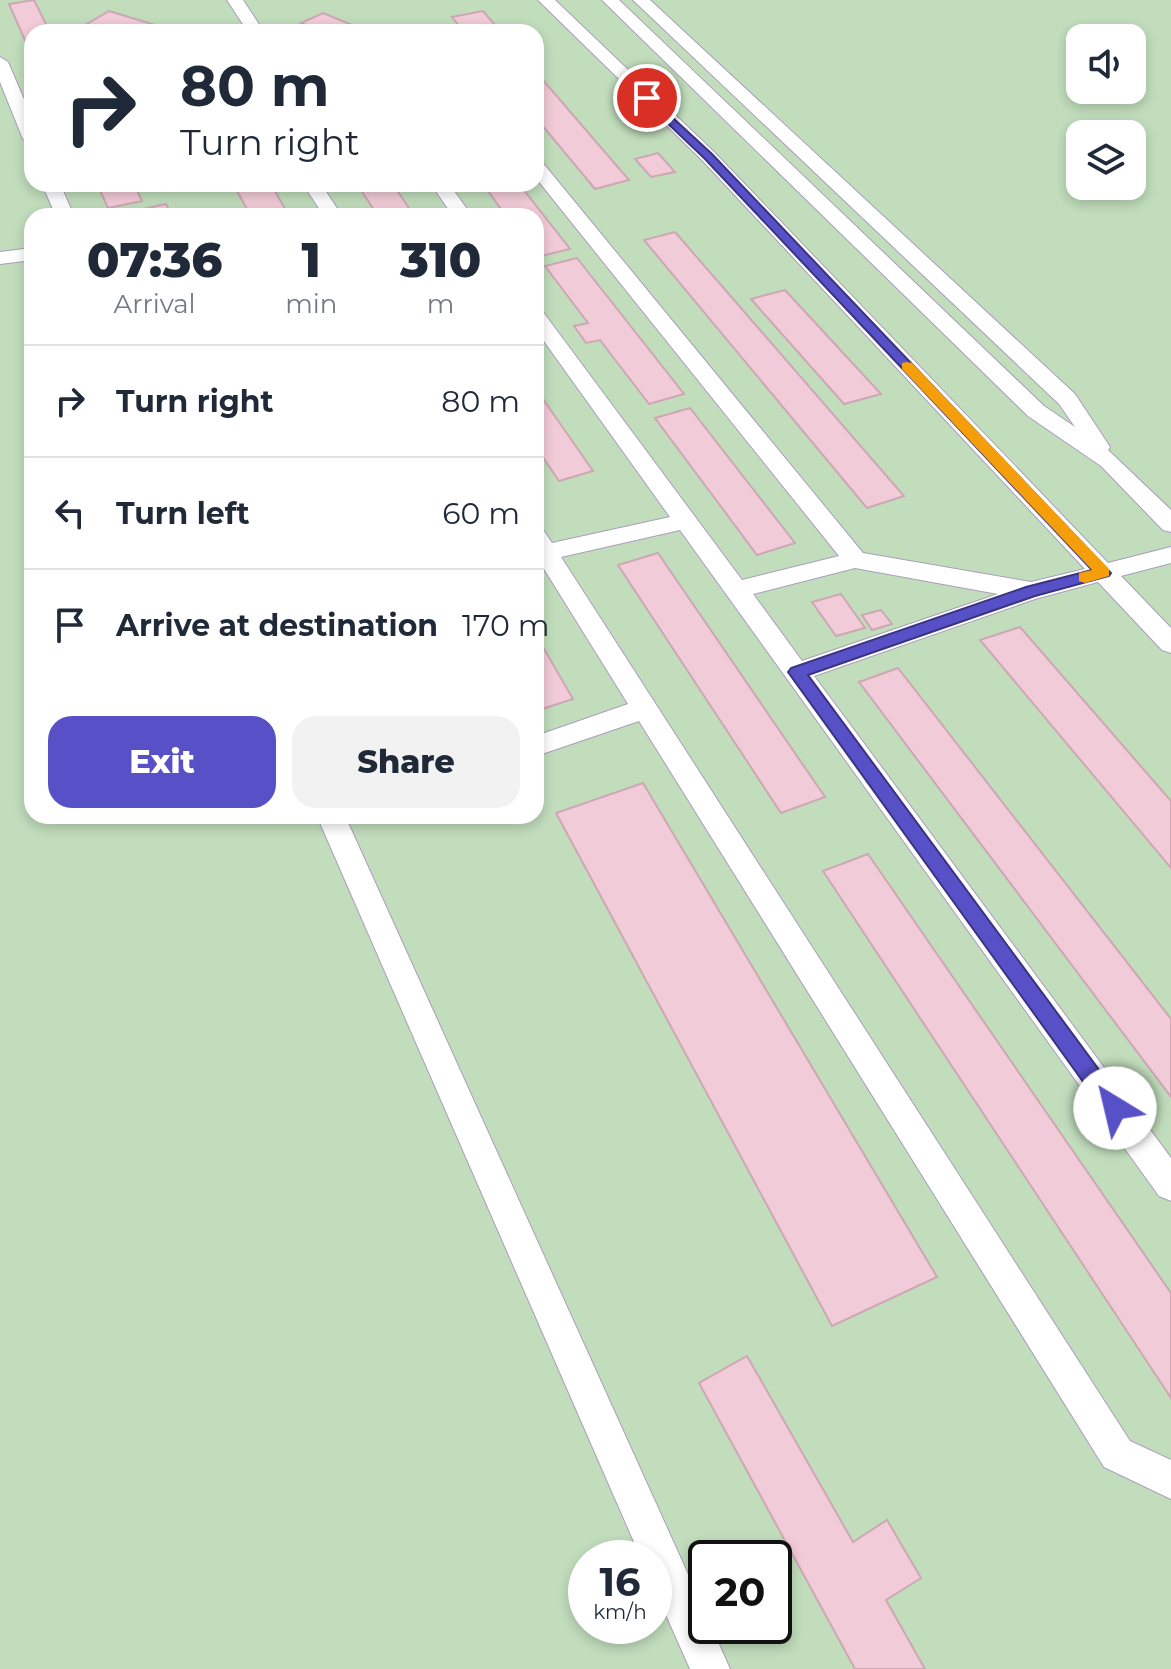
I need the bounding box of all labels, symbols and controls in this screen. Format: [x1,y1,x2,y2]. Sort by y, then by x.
map controls [1066,24,1146,200]
button: sound [1066,24,1146,104]
text: 80 m [180,52,330,120]
icon: right [48,56,152,160]
pin [613,64,681,132]
icon: arrive [625,76,669,120]
text: Turn right [180,120,360,164]
button: layers [1066,120,1146,200]
text: 07:36 [87,231,223,289]
text: 1 [302,231,321,289]
text: 310 [400,231,481,289]
text: Arrival [114,288,196,320]
text: min [285,288,337,320]
text: m [427,288,454,320]
icon: right [48,379,92,423]
text: Turn right [116,383,273,420]
text: 80 m [441,383,520,420]
icon: left [48,491,92,535]
text: Turn left [116,495,249,532]
text: 60 m [442,495,520,532]
icon: arrive [48,603,92,647]
text: Arrive at destination [116,607,438,644]
text: 170 m [462,607,549,644]
button: Exit [48,716,276,808]
button: Share [292,716,520,808]
position arrow [1073,1066,1157,1150]
speed limit sign: 20 [688,1540,792,1644]
text: 16 [599,1557,641,1606]
text: km/h [593,1600,647,1624]

